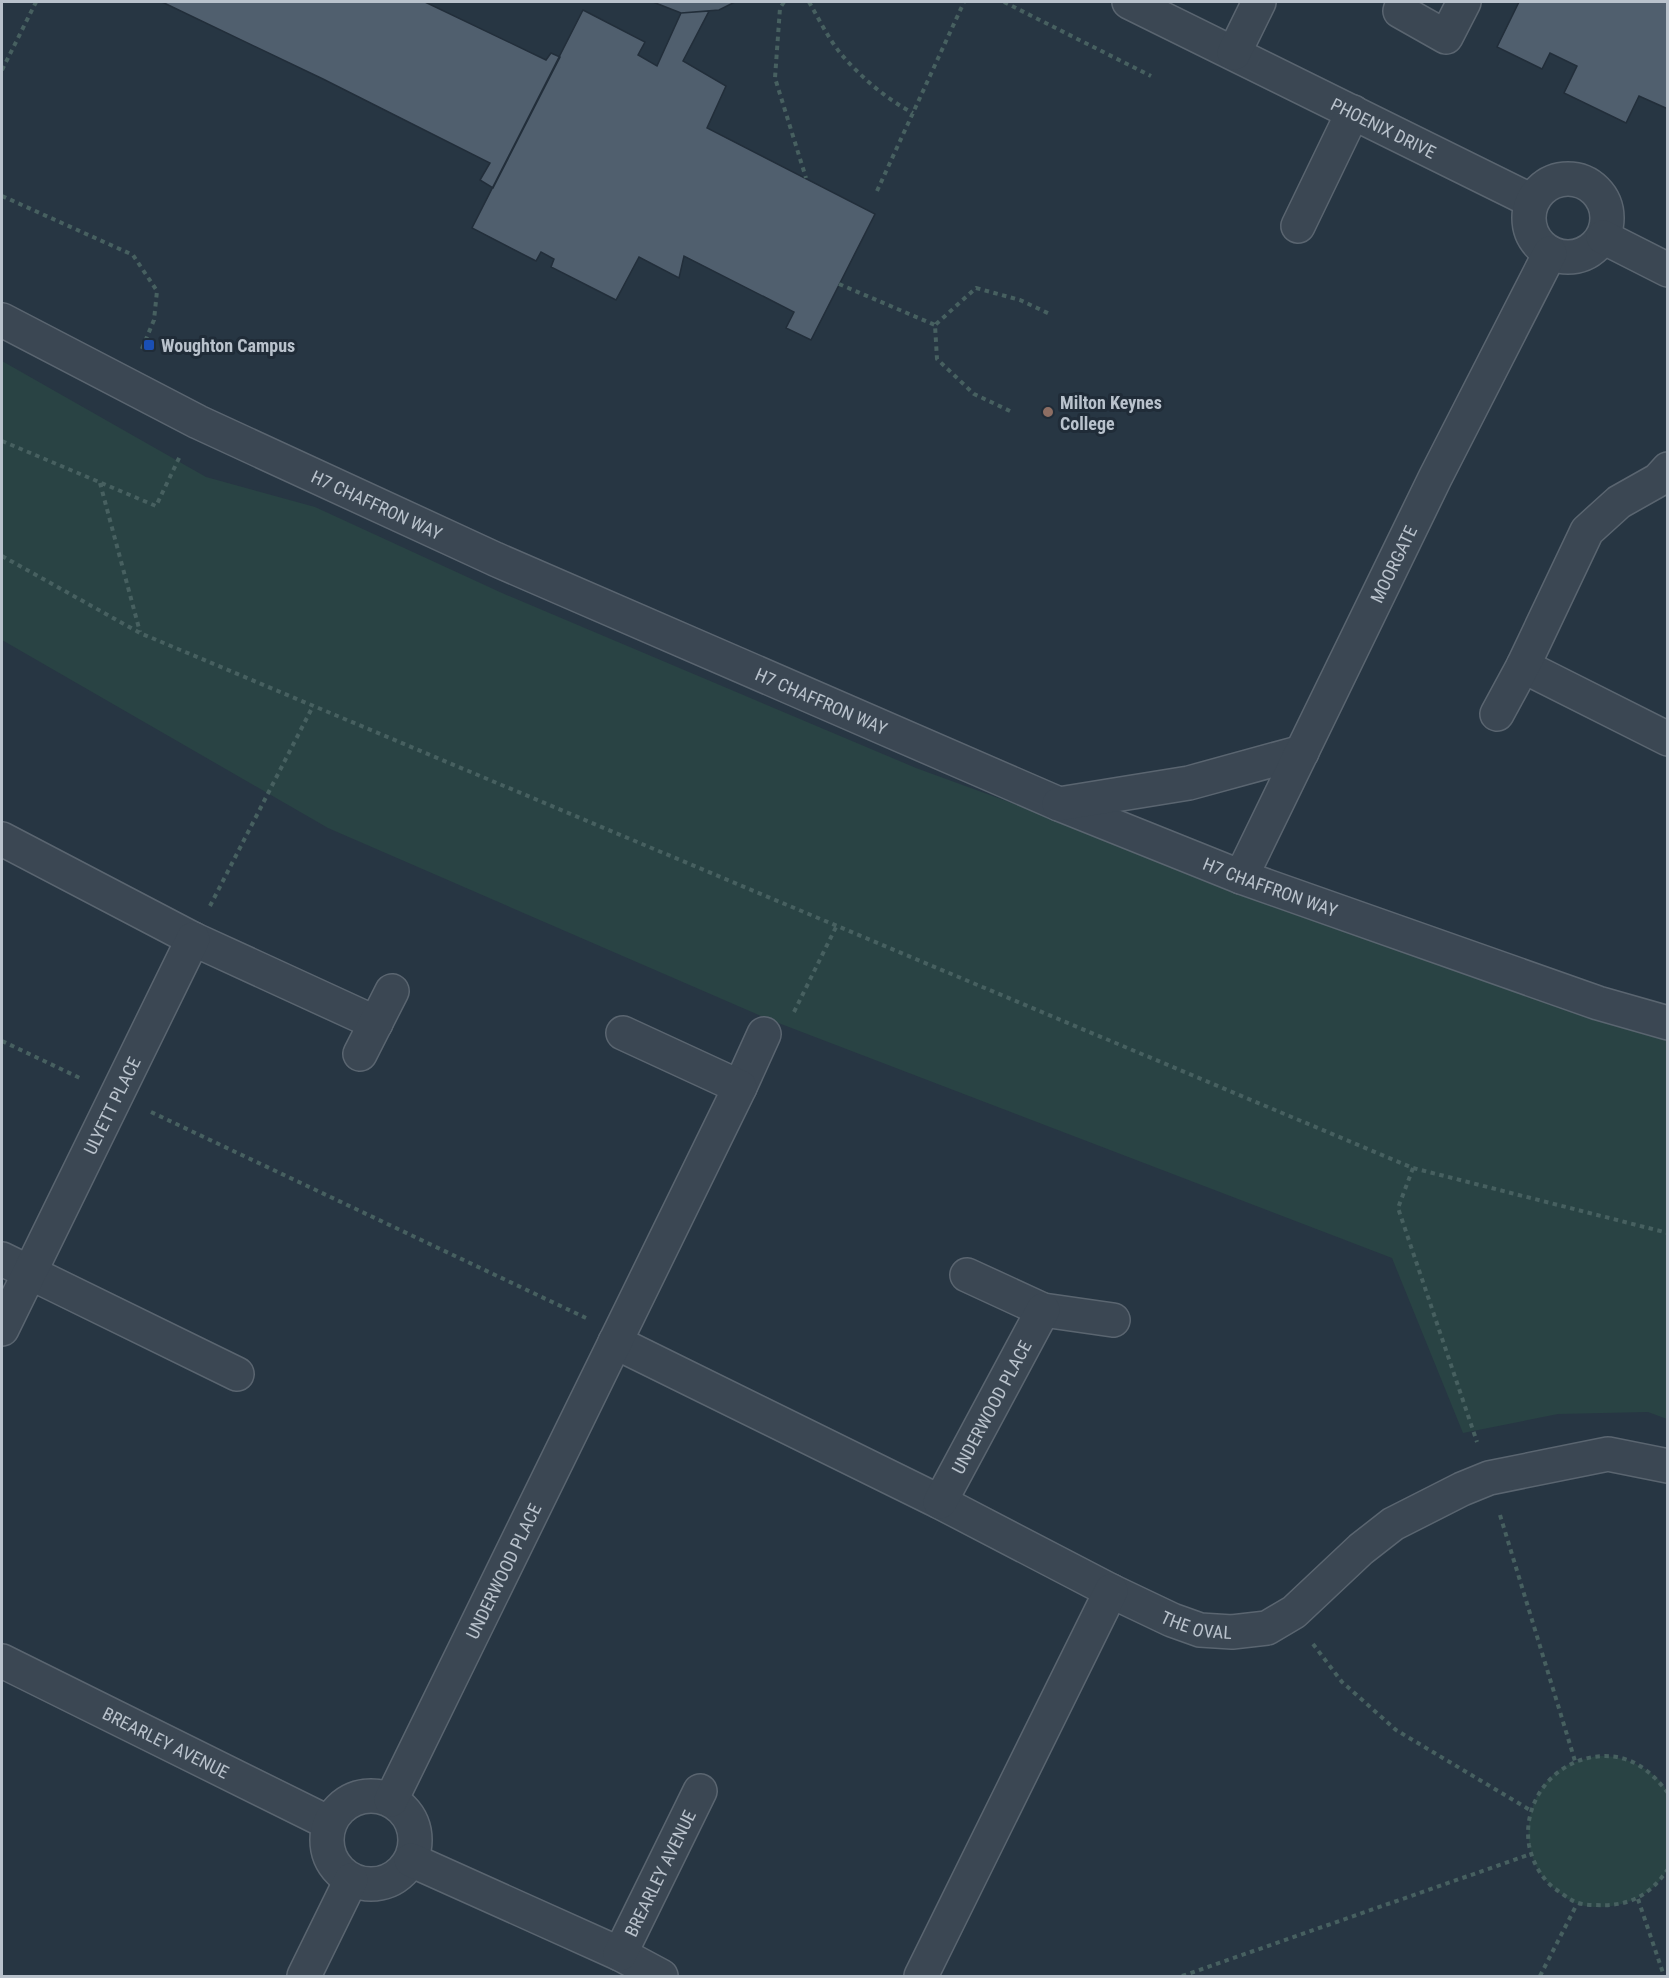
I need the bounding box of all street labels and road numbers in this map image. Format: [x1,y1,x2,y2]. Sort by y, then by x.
street label: PHOENIX DRIVE [1328,93,1440,162]
street label: H7 CHAFFRON WAY [308,465,446,544]
street label: MOORGATE [1366,522,1421,606]
street label: H7 CHAFFRON WAY [752,663,891,739]
street label: H7 CHAFFRON WAY [1200,852,1341,921]
street label: ULYETT PLACE [79,1053,144,1158]
street label: UNDERWOOD PLACE [947,1337,1035,1477]
street label: UNDERWOOD PLACE [461,1500,545,1642]
street label: THE OVAL [1158,1606,1233,1643]
street label: BREARLEY AVENUE [99,1702,233,1782]
street label: BREARLEY AVENUE [620,1806,700,1940]

